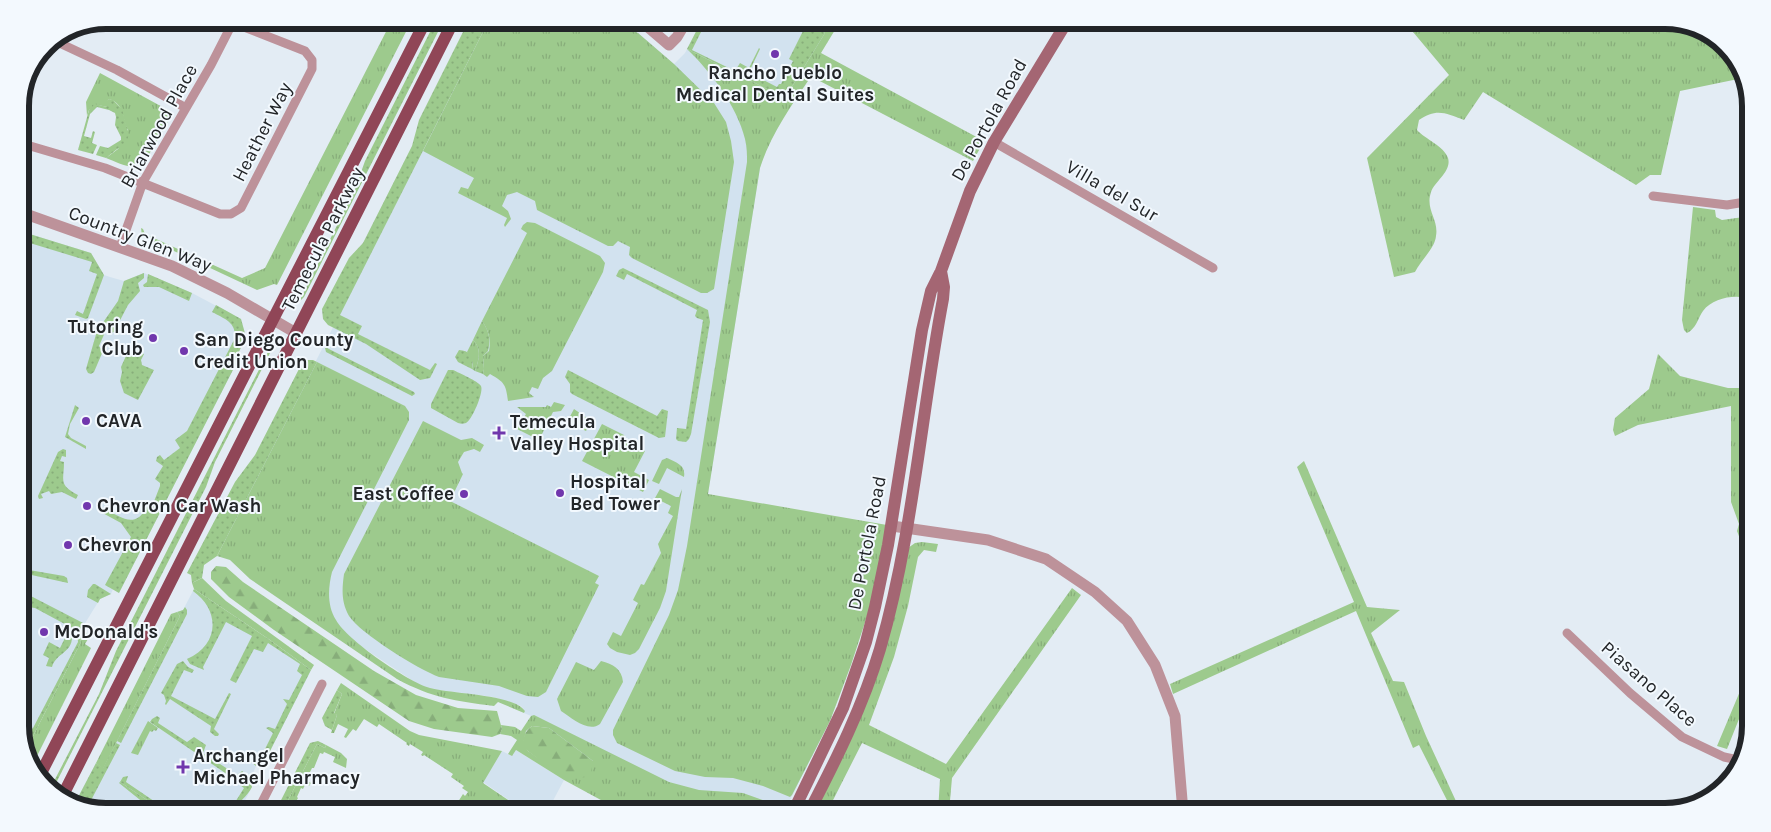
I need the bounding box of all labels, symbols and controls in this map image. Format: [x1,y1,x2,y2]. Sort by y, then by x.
marker: Rancho Pueblo Medical Dental Suites [769,48,781,60]
street label: De Portola Road [946,55,1032,185]
street label: Briarwood Place [116,60,202,192]
place label: Rancho Pueblo Medical Dental Suites [676,62,874,106]
street label: Heather Way [228,79,296,185]
street label: Villa del Sur [1062,156,1162,226]
street label: Temecula Parkway [277,163,369,315]
street label: Country Glen Way [65,202,215,276]
place label: Tutoring Club [68,316,143,360]
place label: San Diego County Credit Union [194,329,354,373]
marker: Tutoring Club [147,332,159,344]
marker: San Diego County Credit Union [178,345,190,357]
place label: CAVA [96,410,142,432]
place label: Temecula Valley Hospital [510,411,644,455]
marker: CAVA [80,415,92,427]
marker: Temecula Valley Hospital [492,426,506,440]
place label: Hospital Bed Tower [570,471,660,515]
street label: De Portola Road [843,474,891,612]
place label: East Coffee [353,483,454,505]
marker: Hospital Bed Tower [554,487,566,499]
marker: East Coffee [458,488,470,500]
place label: Chevron Car Wash [97,495,261,517]
marker: Chevron Car Wash [81,500,93,512]
place label: Chevron [78,534,152,556]
marker: Chevron [62,539,74,551]
place label: McDonald's [54,621,158,643]
marker: McDonald's [38,626,50,638]
street label: Piasano Place [1597,637,1701,731]
place label: Archangel Michael Pharmacy [193,745,360,789]
marker: Archangel Michael Pharmacy [177,761,189,773]

